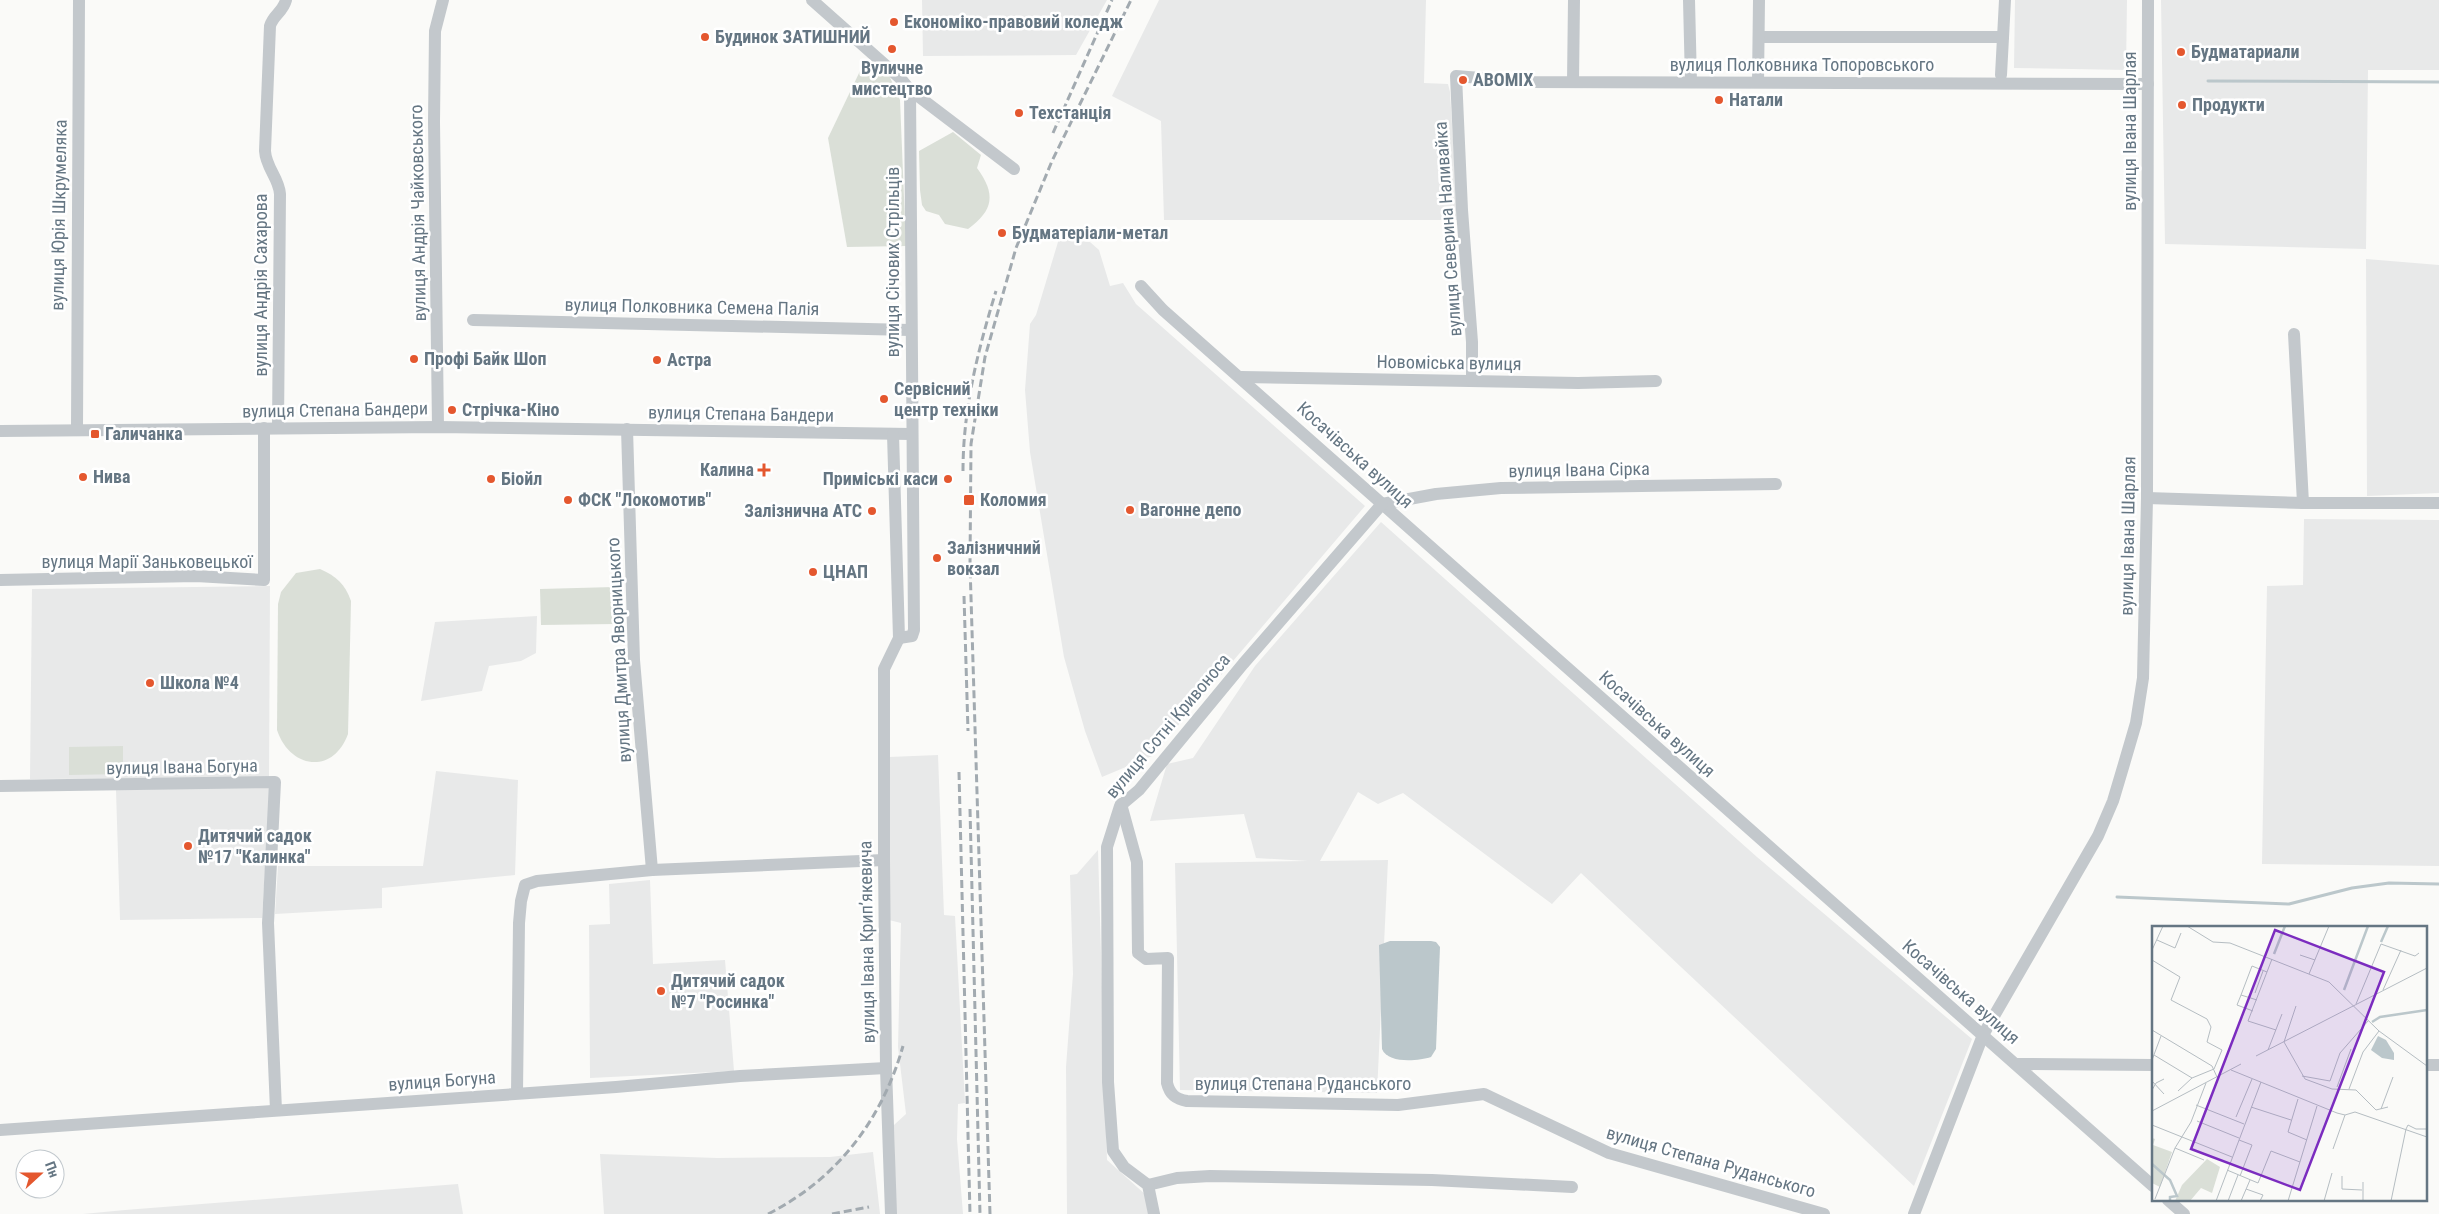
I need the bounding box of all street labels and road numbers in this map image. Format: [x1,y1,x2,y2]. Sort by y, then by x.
street label: вулиця Івана Шарлая [2119,51,2140,211]
street label: вулиця Полковника Топоровського [1670,54,1934,75]
street label: вулиця Андрія Чайковського [405,104,430,322]
street label: вулиця Юрія Шкрумеляка [46,119,71,311]
street label: вулиця Северина Наливайка [1430,121,1465,337]
street label: вулиця Січових Стрільців [882,167,903,357]
street label: вулиця Андрія Сахарова [250,194,271,376]
street label: вулиця Полковника Семена Палія [564,294,820,319]
street label: Новоміська вулиця [1376,351,1522,374]
street label: вулиця Степана Бандери [242,397,428,422]
street label: Косачівська вулиця [1293,397,1418,512]
street label: вулиця Степана Бандери [648,401,834,426]
street label: вулиця Івана Шарлая [2116,456,2139,616]
street label: вулиця Івана Сірка [1508,458,1650,481]
street label: вулиця Дмитра Яворницького [602,537,635,763]
street label: вулиця Марії Заньковецької [42,551,253,572]
street label: вулиця Сотні Кривоноса [1101,649,1234,802]
street label: Косачівська вулиця [1595,666,1720,781]
street label: вулиця Івана Богуна [106,755,258,778]
street label: вулиця Івана Крипʼякевича [854,841,879,1043]
street label: Косачівська вулиця [1898,935,2024,1048]
street label: вулиця Богуна [388,1066,496,1095]
street label: вулиця Степана Руданського [1195,1073,1411,1094]
street label: вулиця Степана Руданського [1604,1122,1818,1201]

